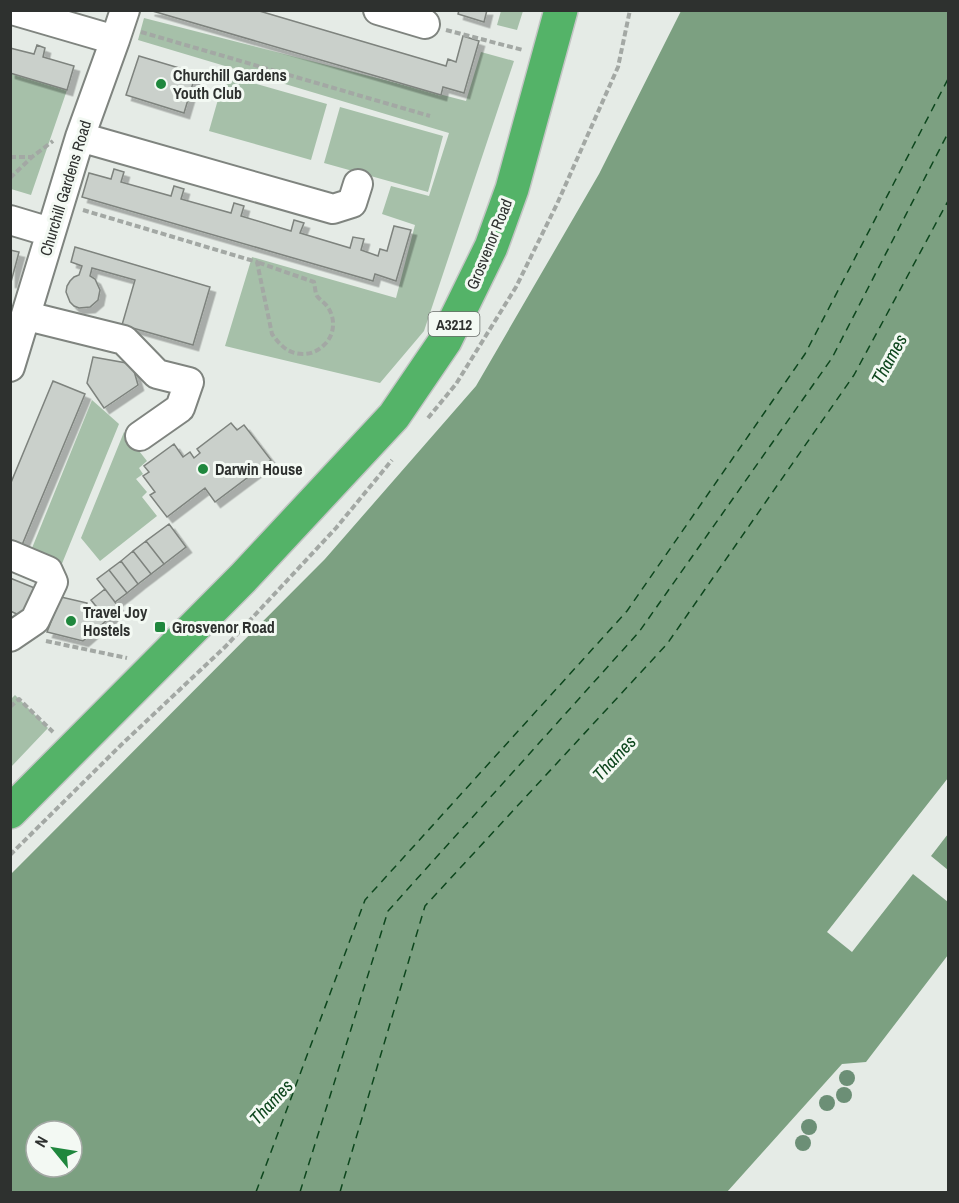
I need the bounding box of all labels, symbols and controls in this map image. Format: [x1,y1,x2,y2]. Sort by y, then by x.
place label: Churchill Gardens Youth Club [173,64,287,104]
marker: Churchill Gardens Youth Club [154,77,168,91]
street label: Churchill Gardens Road [34,117,96,259]
street label: Grosvenor Road [461,195,517,293]
road number: A3212 [428,312,480,336]
water label: Thames [865,330,913,388]
place label: Darwin House [215,458,303,480]
marker: Darwin House [196,462,210,476]
place label: Travel Joy Hostels [83,601,148,641]
marker: Travel Joy Hostels [64,614,78,628]
place label: Grosvenor Road [172,616,275,638]
marker: Grosvenor Road [153,620,167,634]
water label: Thames [587,730,641,786]
water label: Thames [244,1074,298,1130]
north arrow [24,1119,84,1179]
text: N [29,1132,53,1151]

